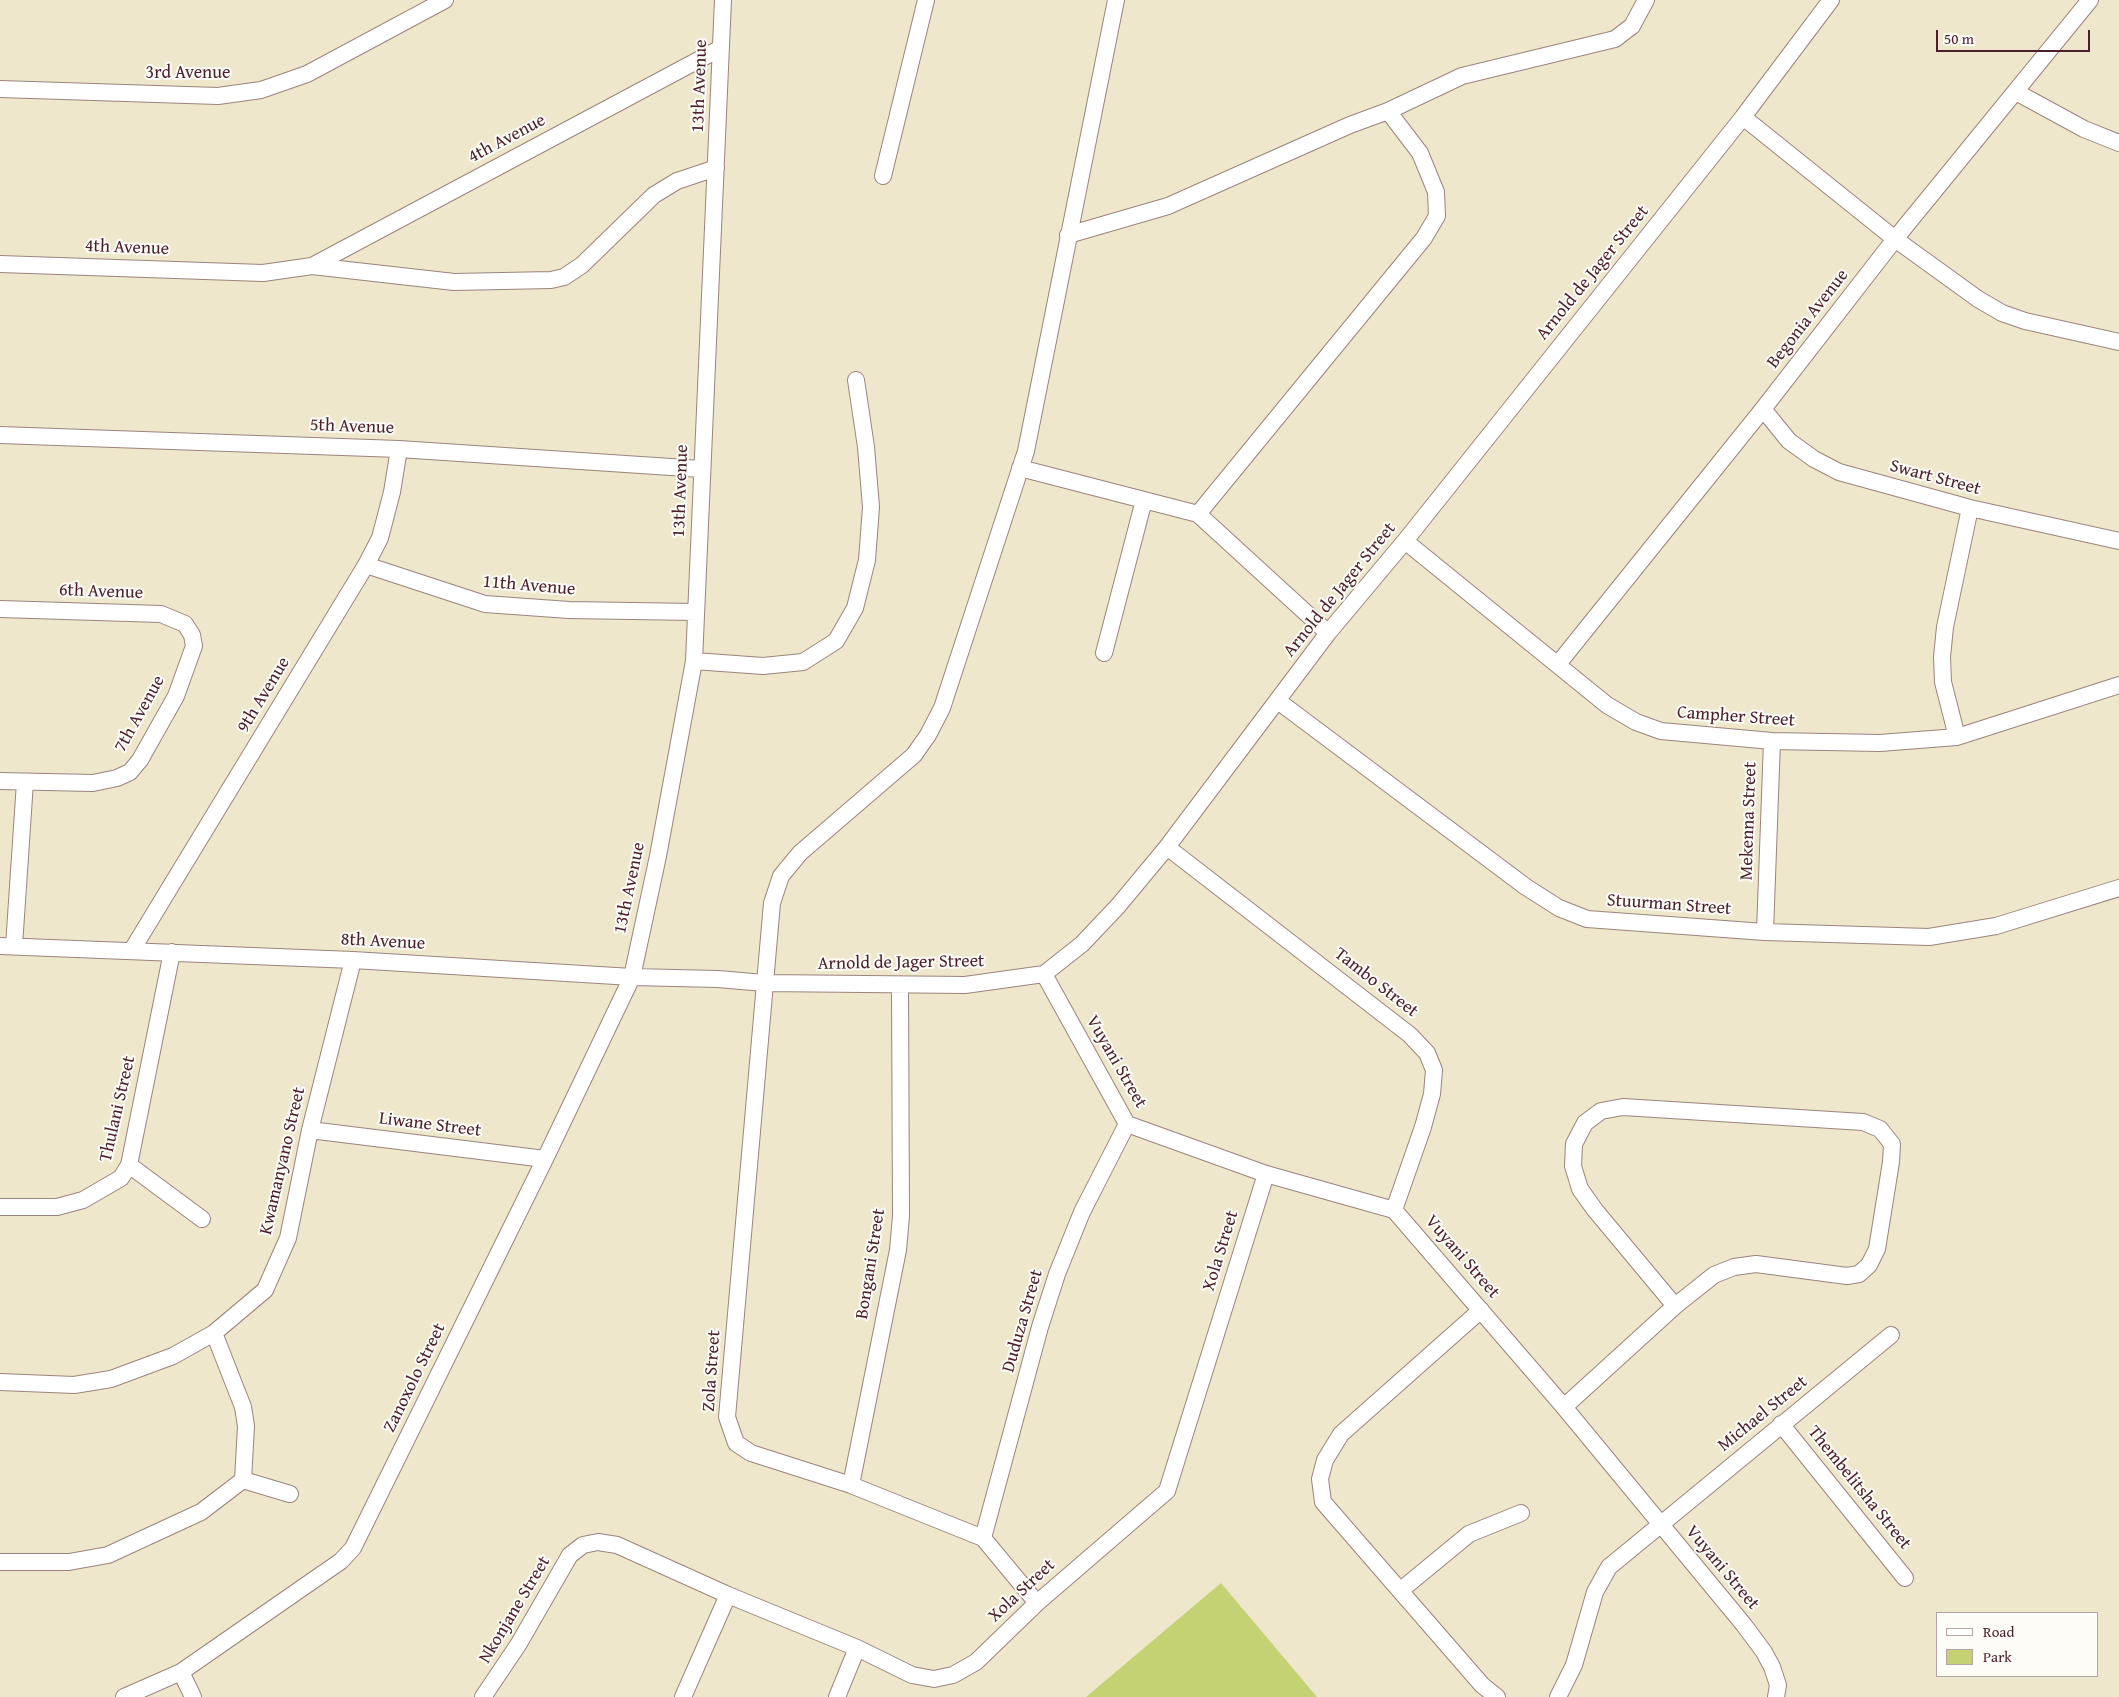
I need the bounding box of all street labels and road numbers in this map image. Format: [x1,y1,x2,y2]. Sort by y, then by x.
street label: 13th Avenue [688,39,712,133]
street label: 3rd Avenue [146,62,230,84]
street label: 4th Avenue [465,110,549,168]
street label: Arnold de Jager Street [1532,201,1654,345]
street label: 4th Avenue [84,236,170,260]
street label: Begonia Avenue [1763,265,1853,373]
street label: 5th Avenue [309,415,395,439]
street label: 13th Avenue [669,444,693,538]
street label: Swart Street [1887,456,1983,500]
street label: Arnold de Jager Street [1279,518,1401,662]
street label: 11th Avenue [482,571,576,601]
street label: 6th Avenue [58,580,144,604]
street label: 9th Avenue [233,653,295,737]
street label: 7th Avenue [110,672,170,756]
street label: Campher Street [1676,702,1796,732]
street label: Mekenna Street [1736,761,1762,881]
street label: 13th Avenue [610,840,650,936]
street label: Stuurman Street [1606,890,1732,920]
street label: 8th Avenue [340,929,426,955]
street label: Tambo Street [1330,944,1422,1022]
street label: Arnold de Jager Street [817,951,985,975]
street label: Vuyani Street [1081,1012,1151,1112]
street label: Thulani Street [95,1054,141,1164]
street label: Kwamanyano Street [255,1085,311,1237]
street label: Liwane Street [378,1108,482,1142]
street label: Bongani Street [852,1207,890,1321]
street label: Xola Street [1198,1208,1244,1294]
street label: Vuyani Street [1420,1211,1504,1303]
street label: Duduza Street [998,1267,1048,1375]
street label: Zanoxolo Street [379,1320,451,1436]
street label: Zola Street [698,1329,726,1413]
street label: Michael Street [1714,1371,1812,1457]
street label: Thembelitsha Street [1803,1422,1915,1554]
street label: Vuyani Street [1680,1521,1764,1615]
street label: Nkonjane Street [475,1552,555,1668]
street label: Xola Street [984,1555,1060,1627]

